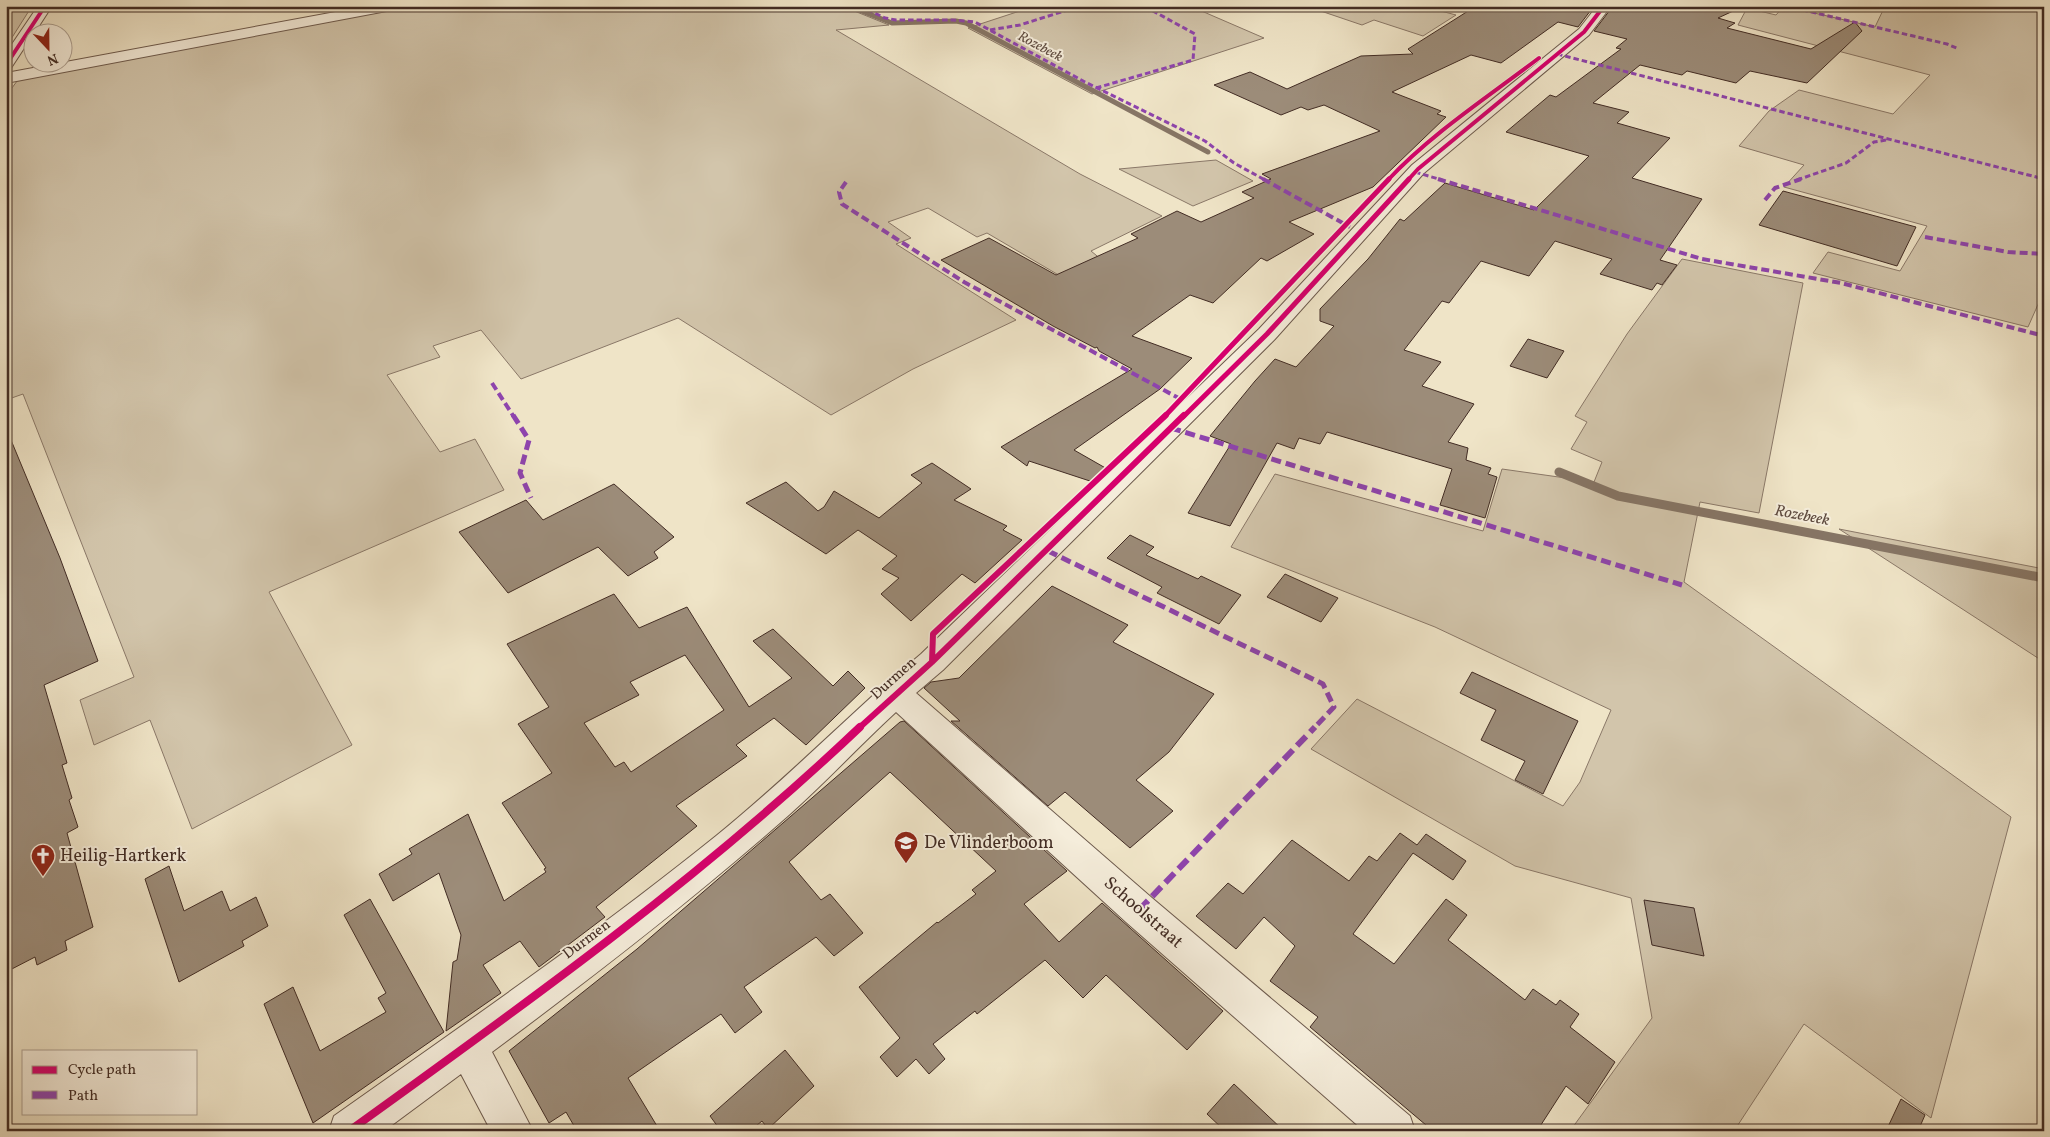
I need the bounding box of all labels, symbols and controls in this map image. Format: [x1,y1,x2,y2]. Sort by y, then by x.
north arrow [22,22,72,72]
water label: Rozebeek [1014,27,1066,67]
text: N [44,48,61,69]
water label: Rozebeek [1773,500,1832,532]
street label: Durmen [867,653,922,705]
school or university icon: De Vlinderboom [893,830,919,864]
place label: De Vlinderboom [924,831,1054,856]
church icon: Heilig-Hartkerk [30,843,56,877]
place label: Heilig-Hartkerk [60,844,186,869]
street label: Schoolstraat [1098,871,1188,955]
street label: Durmen [559,915,615,965]
legend [22,1050,198,1114]
text: Cycle path [68,1060,136,1081]
text: Path [68,1086,98,1107]

